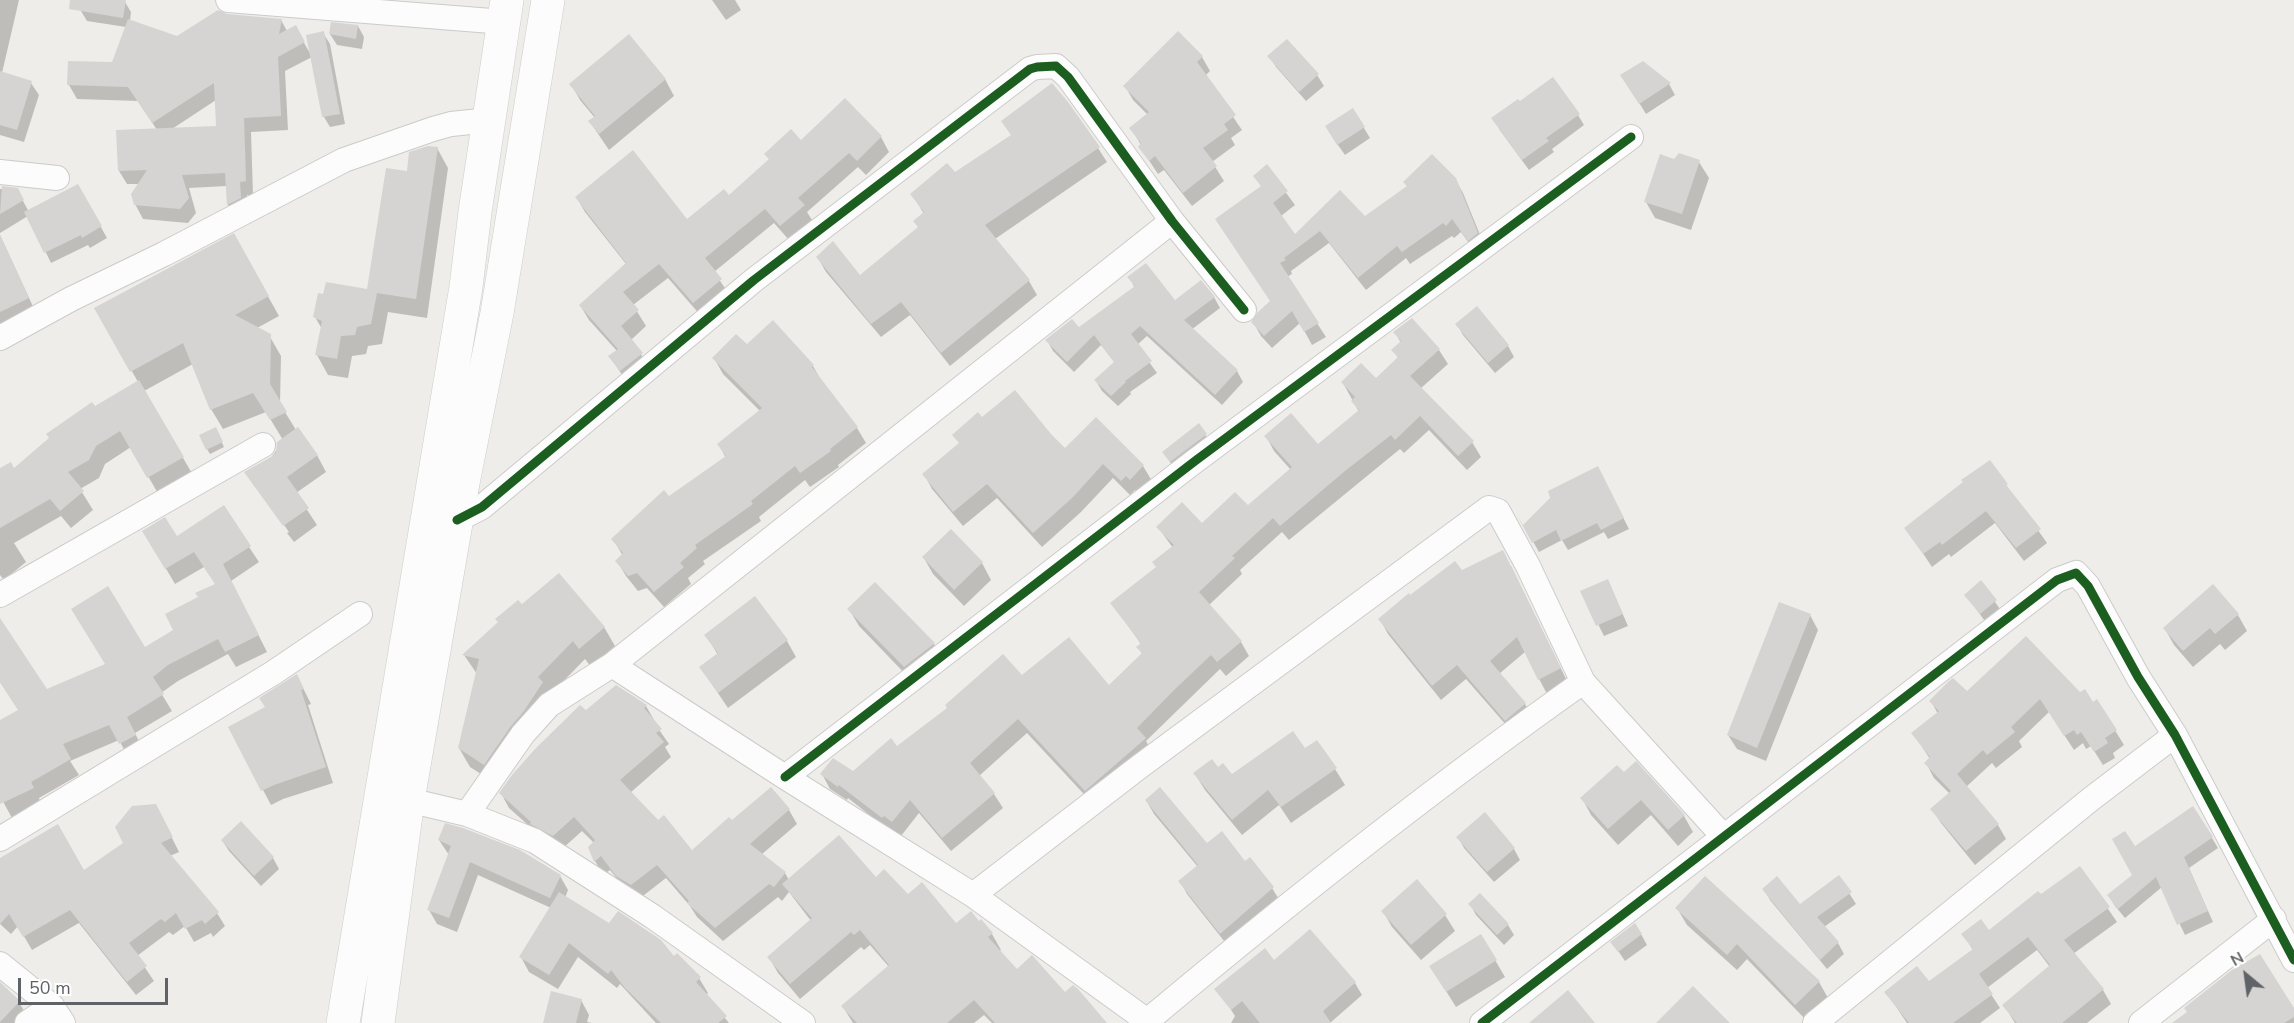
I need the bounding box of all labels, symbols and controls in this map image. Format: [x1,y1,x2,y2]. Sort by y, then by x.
north arrow [2216,945,2276,1005]
text: N [2227,947,2248,972]
scale bar [21,966,171,1004]
text: 50 m [29,976,71,1000]

